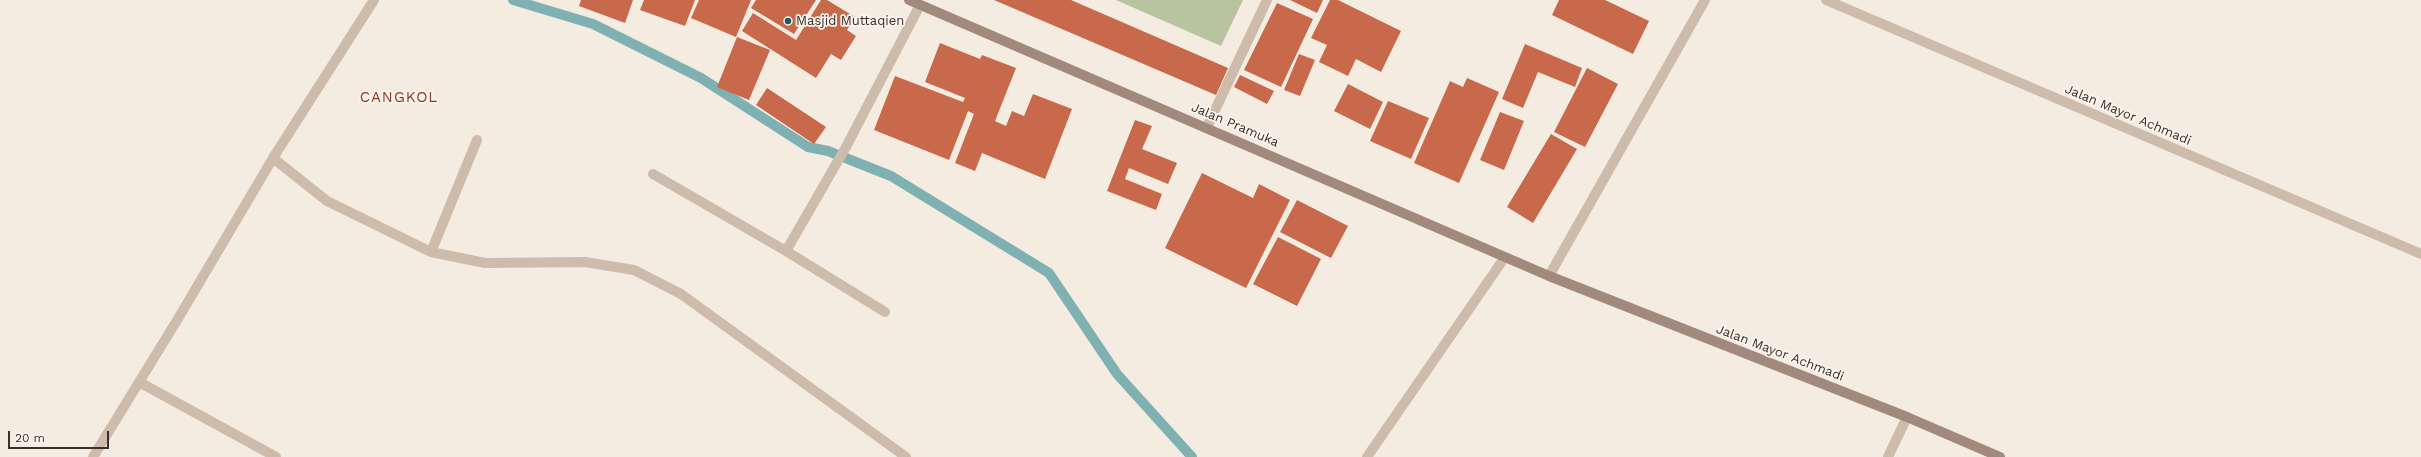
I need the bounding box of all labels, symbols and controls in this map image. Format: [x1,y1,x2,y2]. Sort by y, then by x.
place label: Masjid Muttaqien [796,13,904,29]
marker: Masjid Muttaqien [783,16,793,26]
street label: Jalan Mayor Achmadi [2062,81,2194,149]
district label: CANGKOL [360,89,438,107]
street label: Jalan Pramuka [1189,100,1281,150]
street label: Jalan Mayor Achmadi [1714,321,1846,385]
scale bar [10,423,111,449]
text: 20 m [15,431,45,445]

